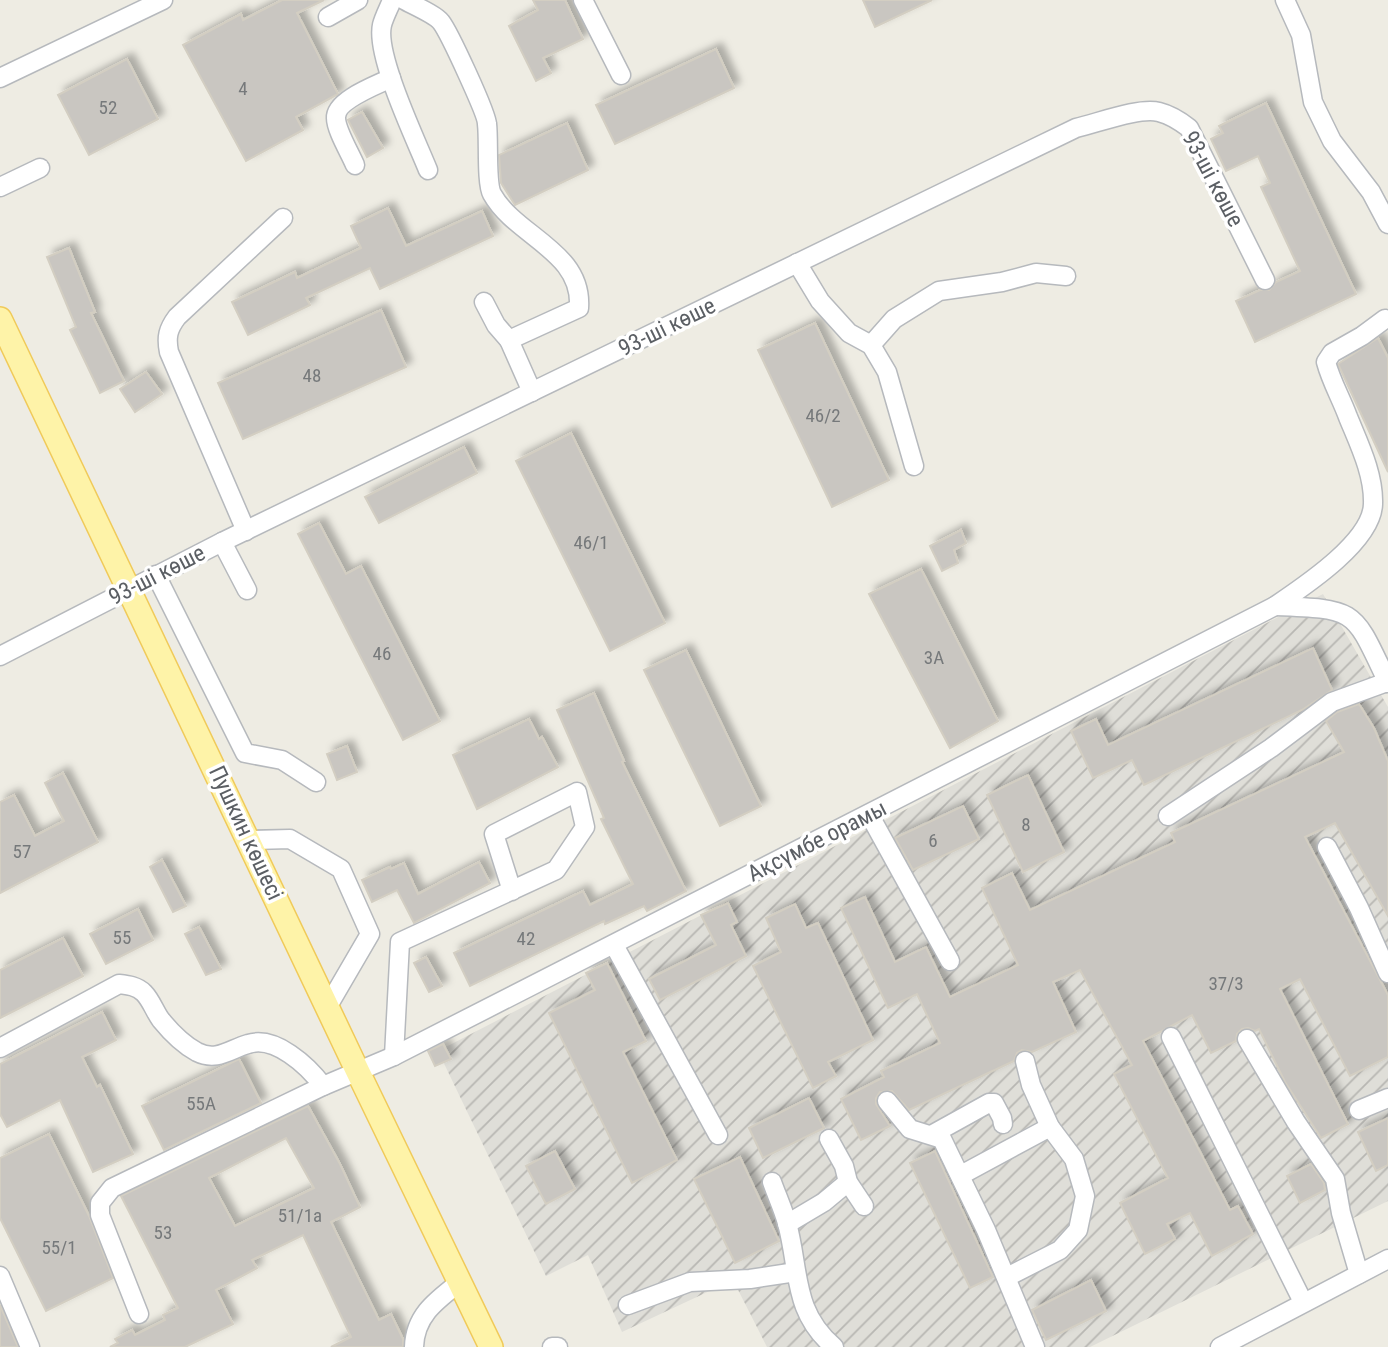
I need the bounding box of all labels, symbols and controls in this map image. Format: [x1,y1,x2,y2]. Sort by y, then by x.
house number: 4 [238,77,248,100]
house number: 52 [99,96,117,119]
street label: 93-ші көше [1177,127,1249,231]
street label: 93-ші көше [614,292,720,362]
house number: 48 [303,364,321,387]
house number: 46/2 [805,404,841,427]
house number: 46/1 [573,531,609,554]
street label: 93-ші көше [104,539,210,611]
house number: 46 [373,642,391,665]
house number: 3А [924,646,944,669]
street label: Пушкин көшесі [203,762,289,904]
street label: Ақсүмбе орамы [743,794,891,888]
house number: 8 [1021,813,1031,836]
house number: 6 [928,829,938,852]
house number: 57 [13,840,31,863]
house number: 55 [113,926,131,949]
house number: 42 [517,927,535,950]
house number: 37/3 [1208,972,1244,995]
house number: 55А [186,1092,216,1115]
house number: 51/1а [278,1204,322,1227]
house number: 53 [154,1221,172,1244]
house number: 55/1 [41,1236,77,1259]

